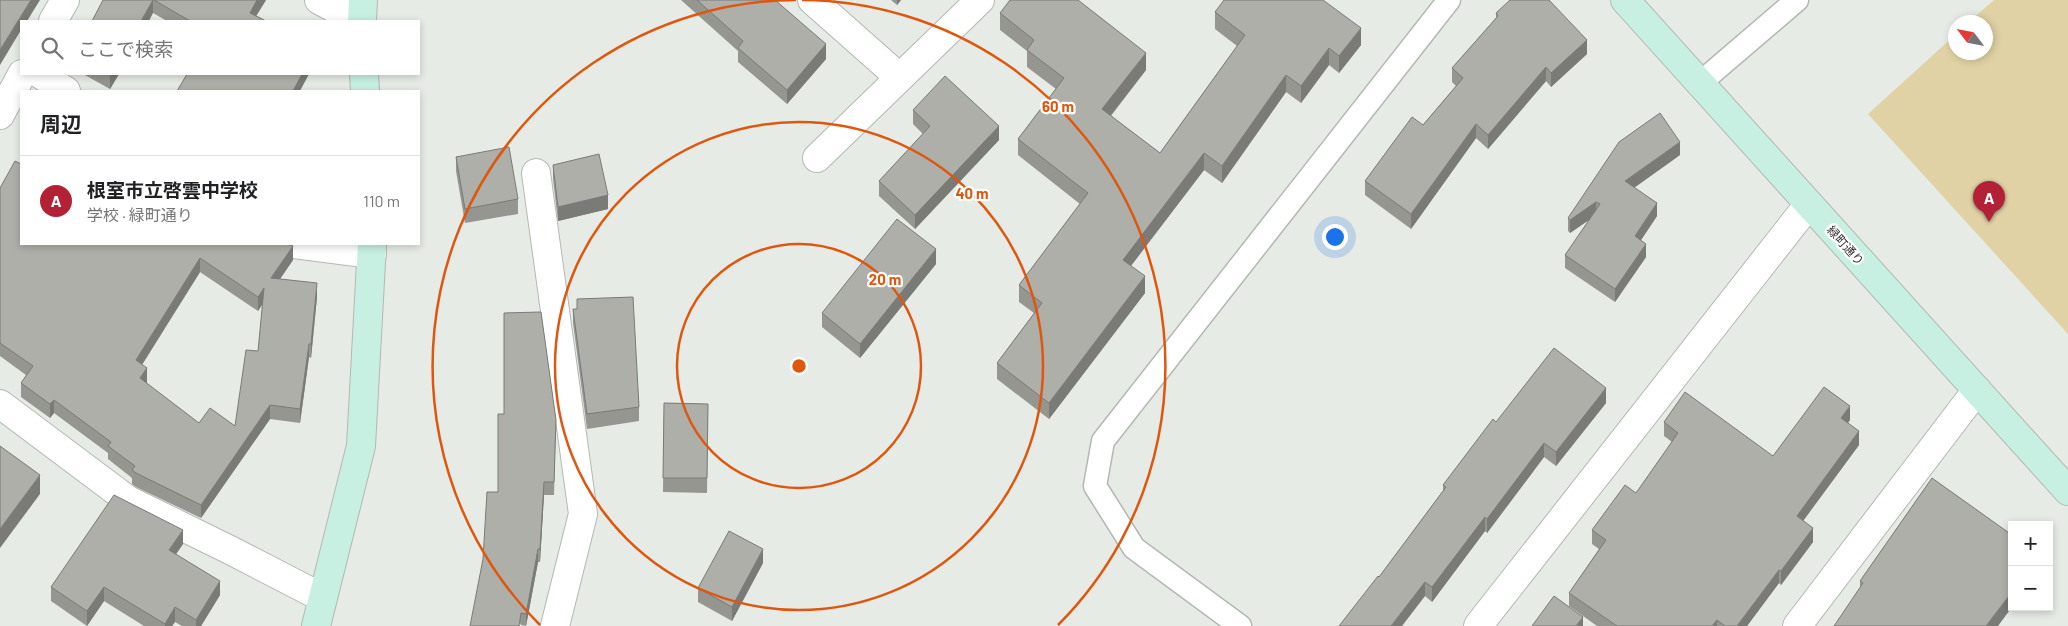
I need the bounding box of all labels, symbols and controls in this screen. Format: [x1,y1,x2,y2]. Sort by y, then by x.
north arrow [1948,15,1993,60]
search box [20,20,420,75]
icon: search [38,34,66,62]
text: ここで検索 [78,37,173,60]
text: 60 m [1042,97,1074,115]
text: 周辺 [40,111,82,136]
text: 根室市立啓雲中学校 [87,178,258,201]
pin: A [1973,181,2005,222]
text: 40 m [955,184,989,202]
text: A [51,191,61,210]
text: 110 m [363,191,400,210]
text: 学校 · 緑町通り [87,205,193,224]
street label: 緑町通り [1825,222,1867,268]
your location [1322,224,1348,250]
text: 20 m [869,270,901,288]
centre of rings [790,357,808,375]
map controls [2008,521,2053,611]
button: + [2008,521,2053,566]
button: − [2008,566,2053,611]

